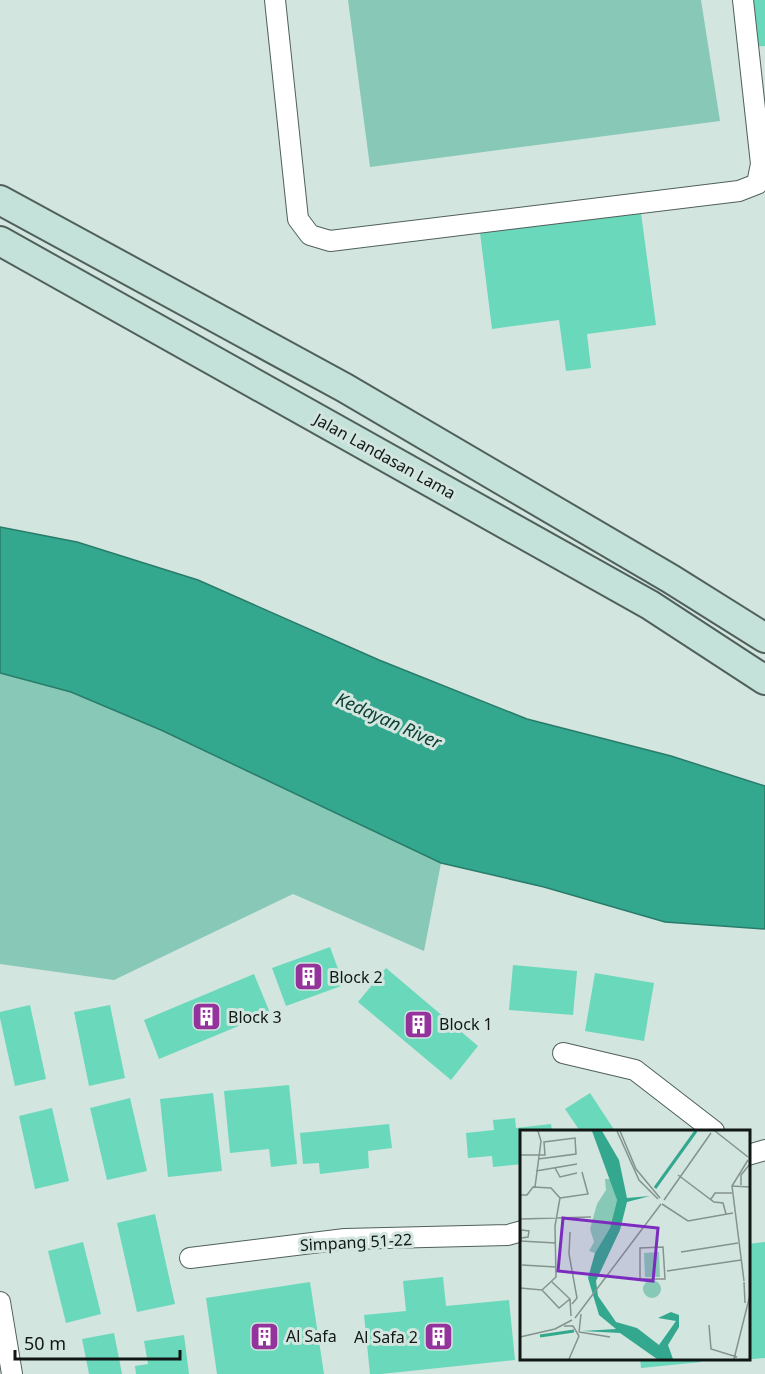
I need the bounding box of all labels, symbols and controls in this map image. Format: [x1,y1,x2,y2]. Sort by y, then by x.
street label: Jalan Landasan Lama [309,407,460,504]
water label: Kedayan River [333,686,446,754]
building icon: Block 2 [292,961,324,993]
place label: Block 2 [329,966,383,988]
building icon: Block 3 [191,1001,223,1033]
place label: Block 3 [228,1006,282,1028]
building icon: Block 1 [402,1008,434,1040]
place label: Block 1 [439,1013,493,1035]
inset map [520,1130,750,1359]
street label: Simpang 51-22 [299,1228,413,1256]
building icon: Al Safa [249,1320,281,1352]
building icon: Al Safa 2 [423,1321,455,1353]
scale bar [15,1323,180,1361]
place label: Al Safa [286,1325,337,1347]
place label: Al Safa 2 [354,1326,418,1348]
text: 50 m [24,1331,66,1355]

